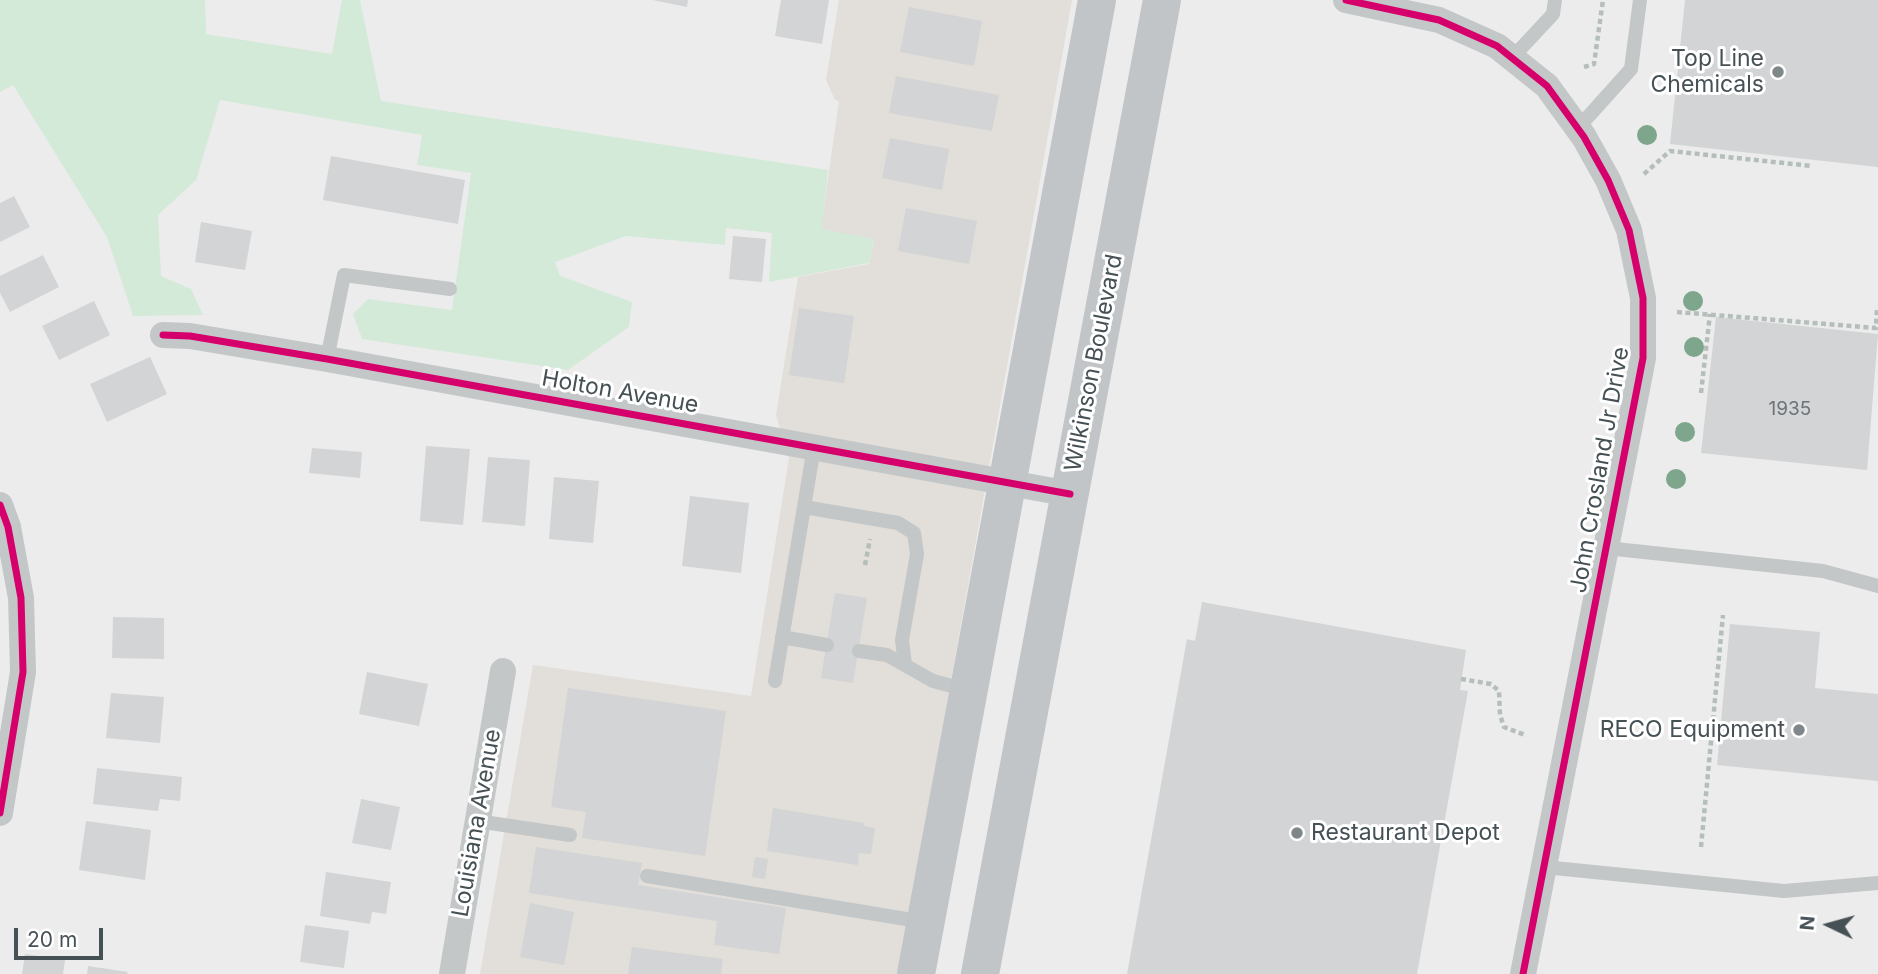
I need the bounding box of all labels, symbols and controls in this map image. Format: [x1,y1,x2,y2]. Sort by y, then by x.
place label: Top Line Chemicals [1650,45,1764,99]
marker: Top Line Chemicals [1770,64,1786,80]
street label: Wilkinson Boulevard [1059,252,1129,474]
street label: John Crosland Jr Drive [1565,345,1635,595]
street label: Holton Avenue [539,365,701,419]
house number: 1935 [1769,398,1811,420]
place label: RECO Equipment [1600,716,1785,744]
marker: RECO Equipment [1791,722,1807,738]
street label: Louisiana Avenue [447,727,507,919]
place label: Restaurant Depot [1311,819,1500,847]
marker: Restaurant Depot [1289,825,1305,841]
north arrow [1794,890,1864,960]
scale bar [18,914,107,958]
text: N [1795,915,1820,931]
text: 20 m [27,927,77,952]

